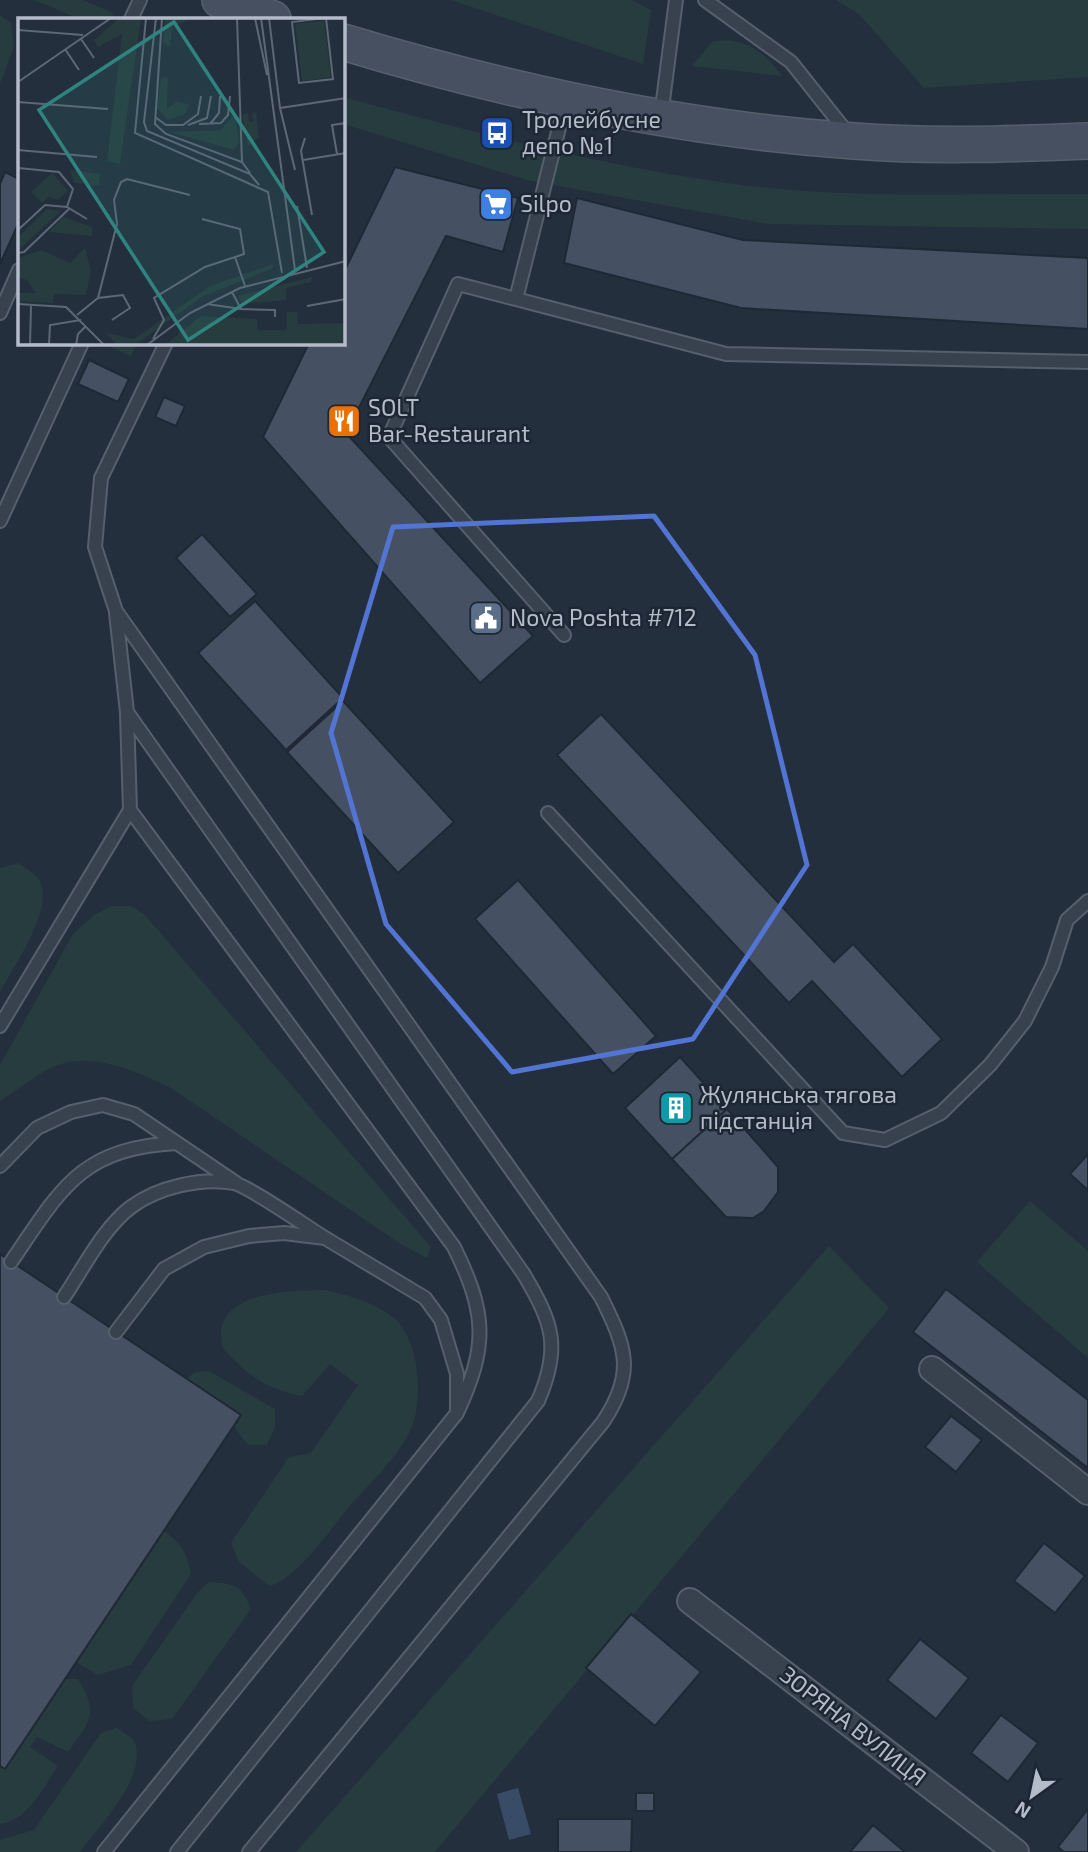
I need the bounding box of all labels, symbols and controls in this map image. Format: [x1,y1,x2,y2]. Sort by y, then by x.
inset map [18,18,345,345]
place label: Тролейбусне депо №1 [522,105,661,159]
bus stop icon: Тролейбусне депо №1 [478,114,516,152]
supermarket icon: Silpo [477,185,515,223]
place label: Silpo [520,189,572,217]
place label: SOLT Bar-Restaurant [368,393,530,447]
restaurant icon: SOLT Bar-Restaurant [325,402,363,440]
public building icon: Nova Poshta #712 [467,599,505,637]
place label: Nova Poshta #712 [510,603,697,631]
place label: Жулянська тягова підстанція [700,1080,897,1134]
building icon: Жулянська тягова підстанція [657,1089,695,1127]
street label: ЗОРЯНА ВУЛИЦЯ [775,1660,932,1791]
north arrow [997,1761,1067,1831]
text: N [1010,1797,1034,1824]

